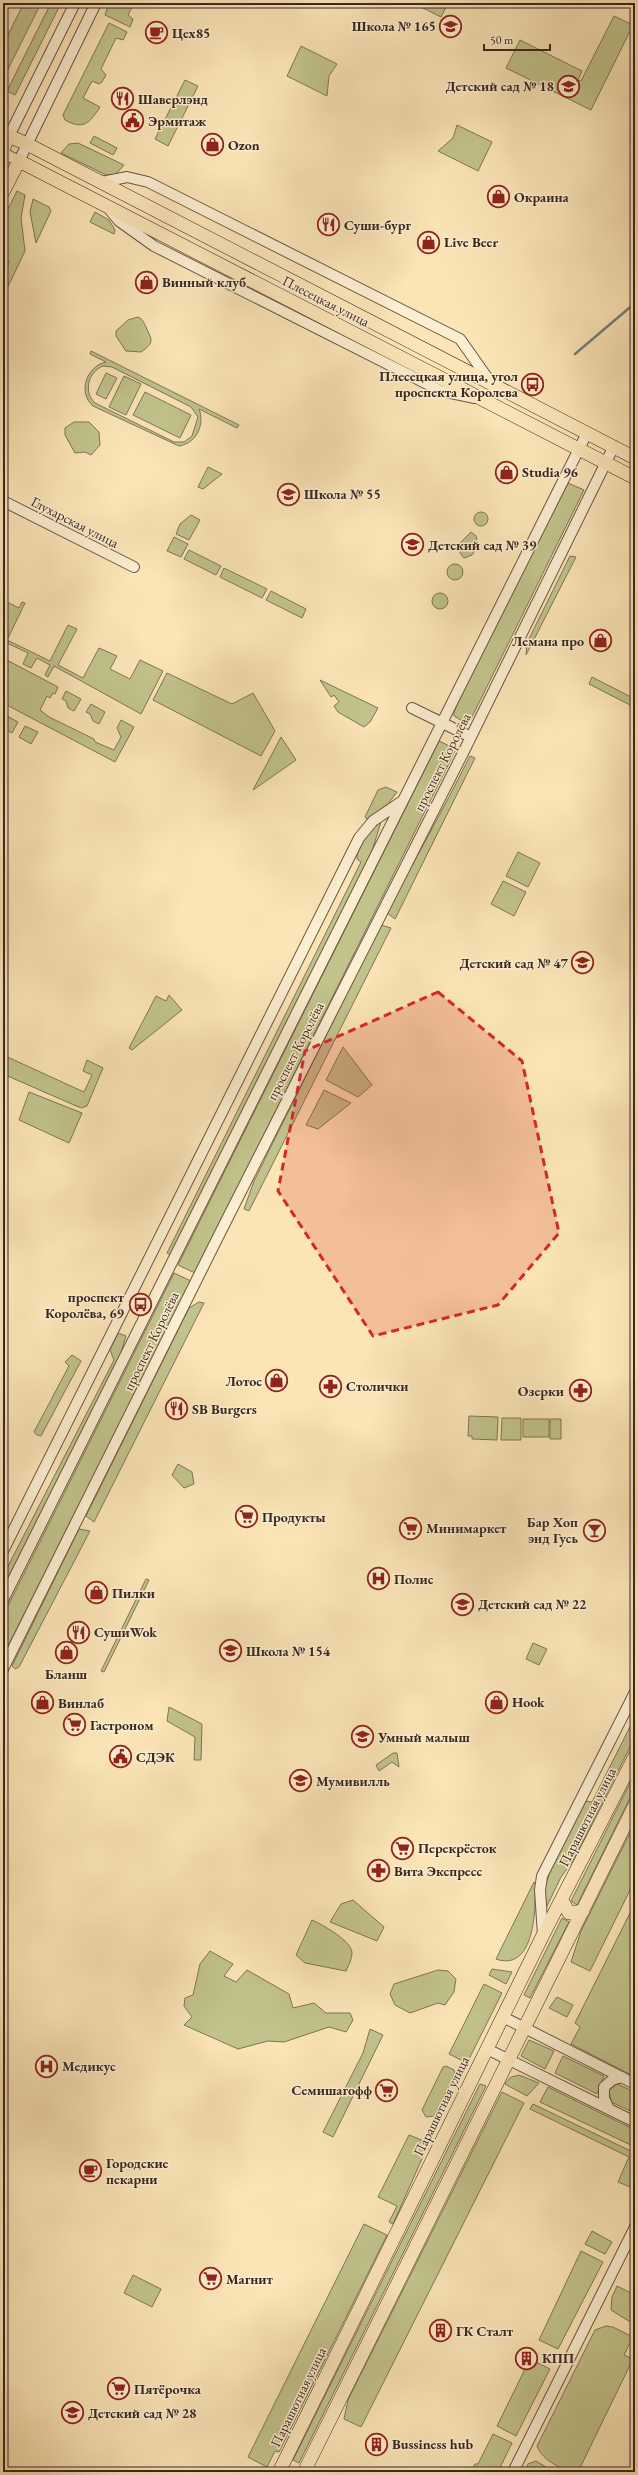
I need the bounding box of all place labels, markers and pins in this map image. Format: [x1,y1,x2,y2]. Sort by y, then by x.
school or university icon: Школа № 165 [438,13,464,39]
place label: Школа № 165 [352,17,436,35]
cafe icon: Цех85 [143,20,169,46]
place label: Цех85 [172,24,210,42]
school or university icon: Детский сад № 18 [556,73,582,99]
place label: Детский сад № 18 [445,77,554,95]
restaurant icon: Шаверлэнд [109,86,135,112]
place label: Шаверлэнд [138,90,209,108]
public building icon: Эрмитаж [119,108,145,134]
place label: Эрмитаж [148,112,207,130]
shop icon: Ozon [200,132,226,158]
place label: Ozon [228,136,260,154]
shop icon: Окраина [485,184,511,210]
place label: Окраина [514,188,569,206]
restaurant icon: Суши-бург [316,212,342,238]
place label: Суши-бург [344,216,411,234]
shop icon: Live Beer [415,229,441,255]
place label: Live Beer [444,233,498,251]
shop icon: Винный клуб [134,269,160,295]
place label: Винный клуб [162,273,246,291]
place label: Плесецкая улица, угол проспекта Королева [379,367,519,401]
bus stop icon: Плесецкая улица, угол проспекта Королева [520,371,546,397]
shop icon: Studia 96 [494,459,520,485]
place label: Studia 96 [522,463,579,481]
school or university icon: Школа № 55 [276,481,302,507]
place label: Школа № 55 [304,485,381,503]
school or university icon: Детский сад № 39 [399,532,425,558]
place label: Детский сад № 39 [428,536,537,554]
shop icon: Лемана про [587,628,613,654]
place label: Лемана про [512,632,584,650]
school or university icon: Детский сад № 47 [570,950,596,976]
place label: Детский сад № 47 [459,954,569,972]
place label: проспект Королёва, 69 [45,1288,125,1322]
bus stop icon: проспект Королёва, 69 [127,1292,153,1318]
shop icon: Лотос [264,1368,290,1394]
place label: Лотос [225,1372,262,1390]
pharmacy icon: Столички [318,1373,344,1399]
place label: Столички [346,1377,409,1395]
pharmacy icon: Озерки [567,1378,593,1404]
place label: Озерки [518,1382,564,1400]
restaurant icon: SB Burgers [164,1396,190,1422]
place label: SB Burgers [192,1400,257,1418]
supermarket icon: Продукты [233,1504,259,1530]
place label: Продукты [262,1508,326,1526]
place label: Бар Хоп энд Гусь [527,1513,578,1547]
supermarket icon: Минимаркет [398,1515,424,1541]
bar icon: Бар Хоп энд Гусь [581,1517,607,1543]
place label: Минимаркет [426,1519,507,1537]
hospital icon: Полис [365,1566,391,1592]
place label: Полис [394,1570,434,1588]
shop icon: Пилки [83,1580,109,1606]
place label: Пилки [112,1584,155,1602]
school or university icon: Детский сад № 22 [449,1591,475,1617]
place label: Детский сад № 22 [478,1595,587,1613]
restaurant icon: СушиWok [66,1619,92,1645]
place label: СушиWok [94,1623,157,1641]
school or university icon: Школа № 154 [217,1638,243,1664]
shop icon: Бланш [53,1639,79,1665]
place label: Школа № 154 [246,1642,331,1660]
place label: Бланш [45,1665,88,1683]
shop icon: Hook [484,1689,510,1715]
shop icon: Винлаб [29,1690,55,1716]
place label: Hook [512,1693,545,1711]
place label: Винлаб [58,1694,104,1712]
supermarket icon: Гастроном [61,1712,87,1738]
place label: Гастроном [90,1716,154,1734]
school or university icon: Умный малыш [349,1724,375,1750]
place label: Умный малыш [377,1728,470,1746]
public building icon: СДЭК [107,1744,133,1770]
place label: СДЭК [136,1748,176,1766]
school or university icon: Мумивилль [288,1768,314,1794]
place label: Мумивилль [316,1772,390,1790]
supermarket icon: Перекрёсток [390,1835,416,1861]
place label: Перекрёсток [418,1839,497,1857]
pharmacy icon: Вита Экспресс [365,1858,391,1884]
place label: Вита Экспресс [394,1862,482,1880]
hospital icon: Медикус [34,2053,60,2079]
place label: Медикус [62,2057,116,2075]
supermarket icon: Семишагофф [374,2077,400,2103]
place label: Семишагофф [292,2081,373,2099]
place label: Городские пекарни [106,2154,169,2188]
cafe icon: Городские пекарни [77,2158,103,2184]
supermarket icon: Магнит [198,2266,224,2292]
place label: Магнит [226,2270,274,2288]
building icon: ГК Сталт [428,2318,454,2344]
place label: ГК Сталт [456,2322,514,2340]
building icon: КПП [513,2345,539,2371]
place label: КПП [542,2349,574,2367]
supermarket icon: Пятёрочка [105,2376,131,2402]
place label: Пятёрочка [134,2380,202,2398]
school or university icon: Детский сад № 28 [59,2400,85,2426]
place label: Детский сад № 28 [88,2404,197,2422]
building icon: Bussiness hub [364,2431,390,2457]
place label: Bussiness hub [392,2435,473,2453]

